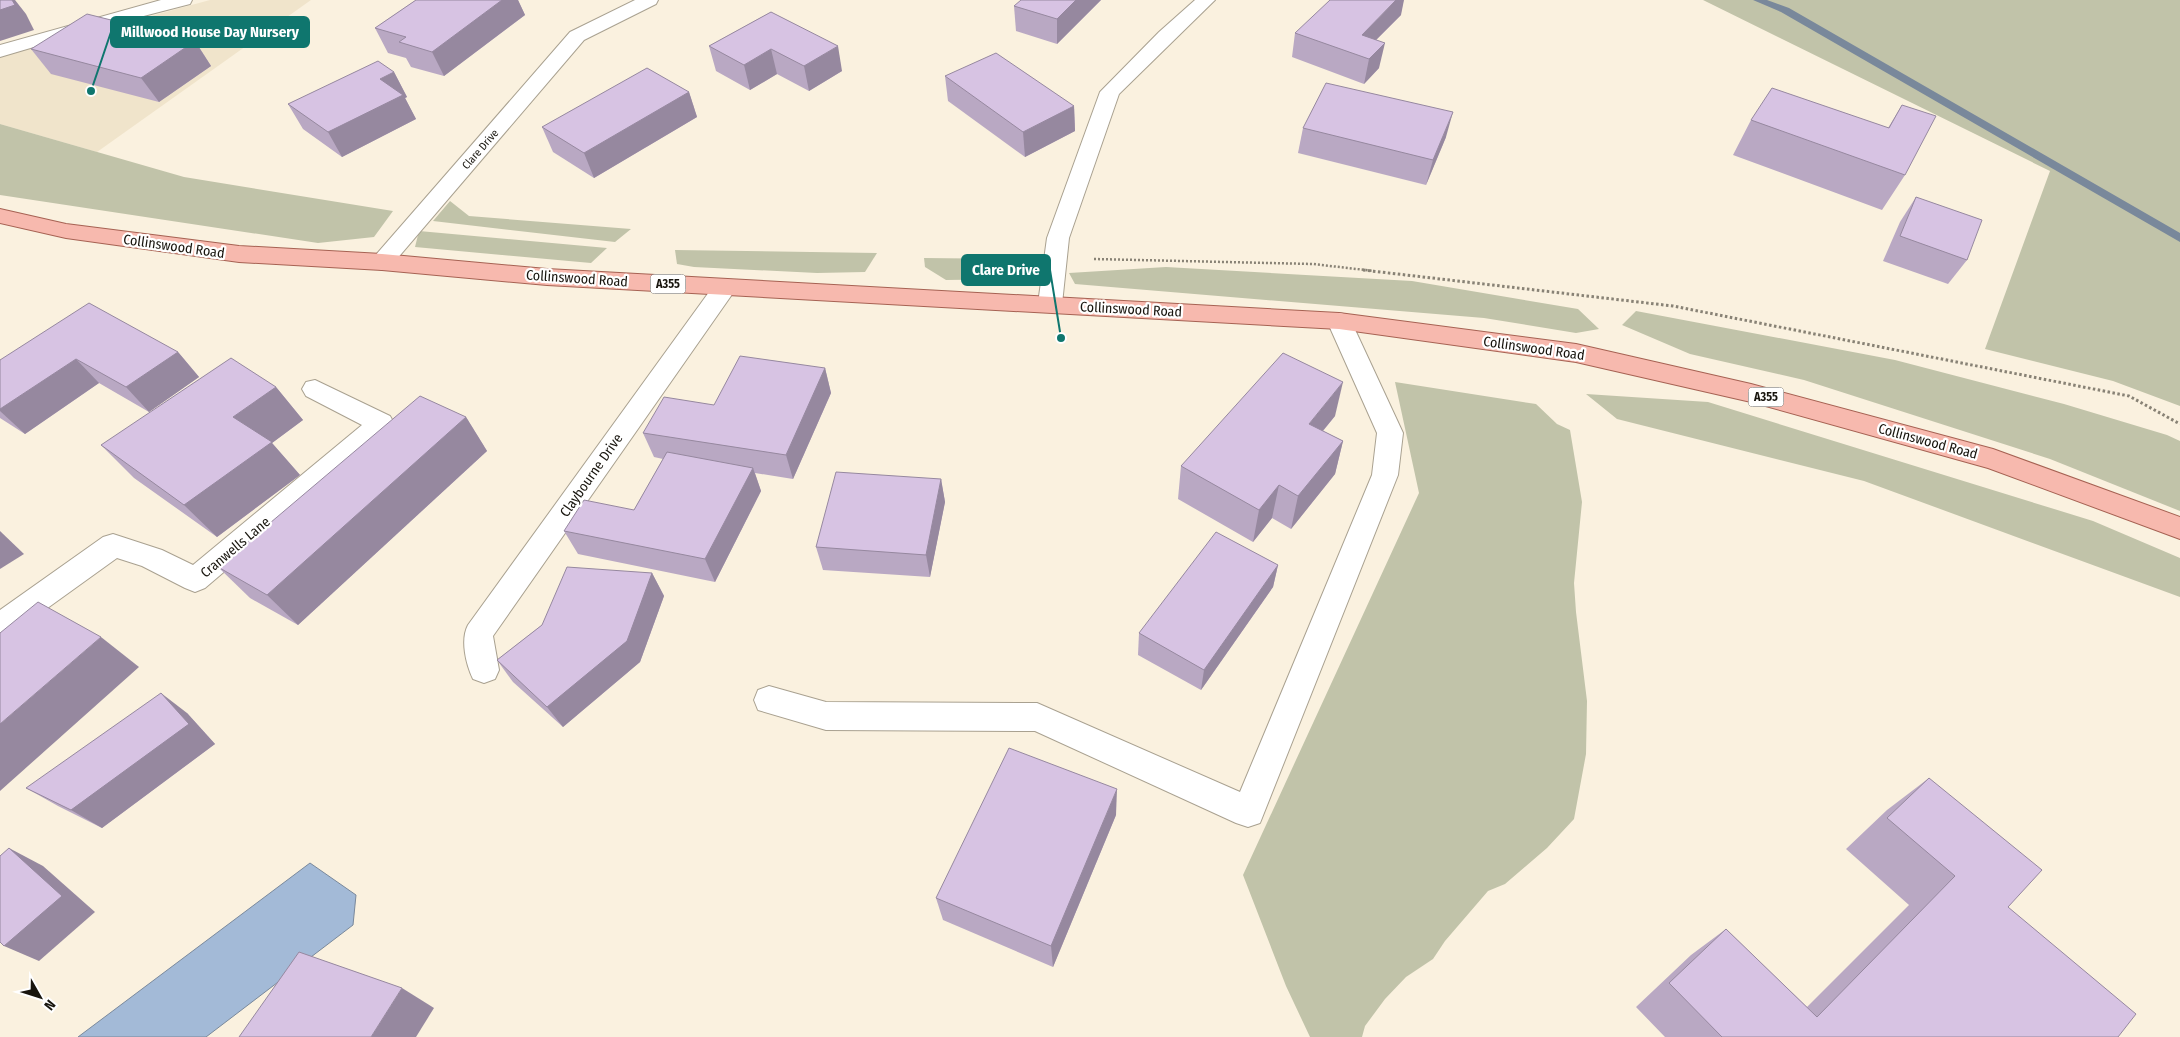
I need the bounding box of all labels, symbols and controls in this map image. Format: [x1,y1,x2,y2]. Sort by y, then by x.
callout: Millwood House Day Nursery [111,17,309,47]
text: Millwood House Day Nursery [121,23,300,41]
street label: Clare Drive [460,127,501,172]
street label: Collinswood Road [122,231,226,262]
callout: Clare Drive [962,255,1050,285]
text: Clare Drive [972,261,1040,279]
street label: Collinswood Road [525,266,628,291]
road number: A355 [650,274,686,294]
street label: Collinswood Road [1080,298,1182,321]
street label: Collinswood Road [1482,333,1586,364]
road number: A355 [1748,388,1784,407]
street label: Collinswood Road [1876,420,1979,463]
street label: Claybourne Drive [556,430,626,520]
street label: Cranwells Lane [197,513,274,581]
north arrow [15,972,65,1022]
text: N [40,996,59,1013]

